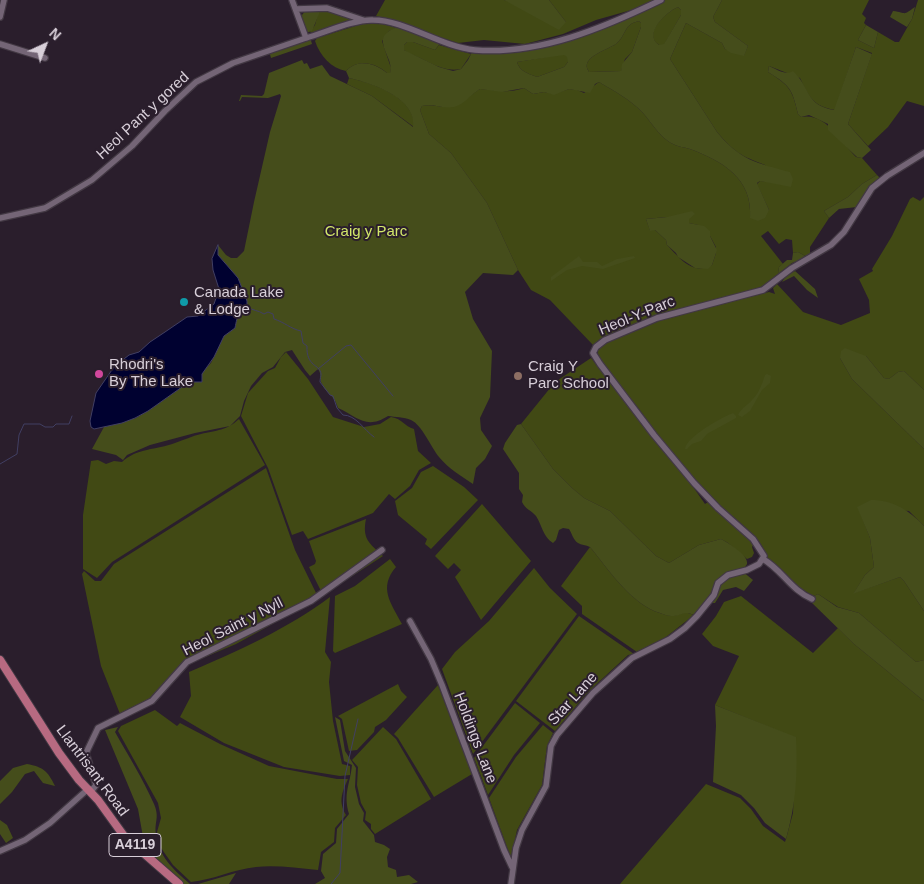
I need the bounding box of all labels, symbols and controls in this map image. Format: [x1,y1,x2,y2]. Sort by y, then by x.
north arrow [20,20,70,70]
text: N [46,25,64,43]
street label: Heol Pant y gored [93,68,193,164]
park label: Craig y Parc [325,223,407,241]
place label: Canada Lake & Lodge [194,284,283,319]
street label: Heol-Y-Parc [596,293,678,339]
marker: Canada Lake & Lodge [178,296,190,308]
place label: Rhodri's By The Lake [109,356,193,391]
place label: Craig Y Parc School [528,358,609,393]
marker: Rhodri's By The Lake [93,368,105,380]
marker: Craig Y Parc School [512,370,524,382]
street label: Heol Saint y Nyll [180,594,286,660]
street label: Star Lane [545,669,601,729]
street label: Holdings Lane [449,690,501,786]
street label: Llantrisant Road [52,722,132,820]
road number: A4119 [109,834,161,856]

